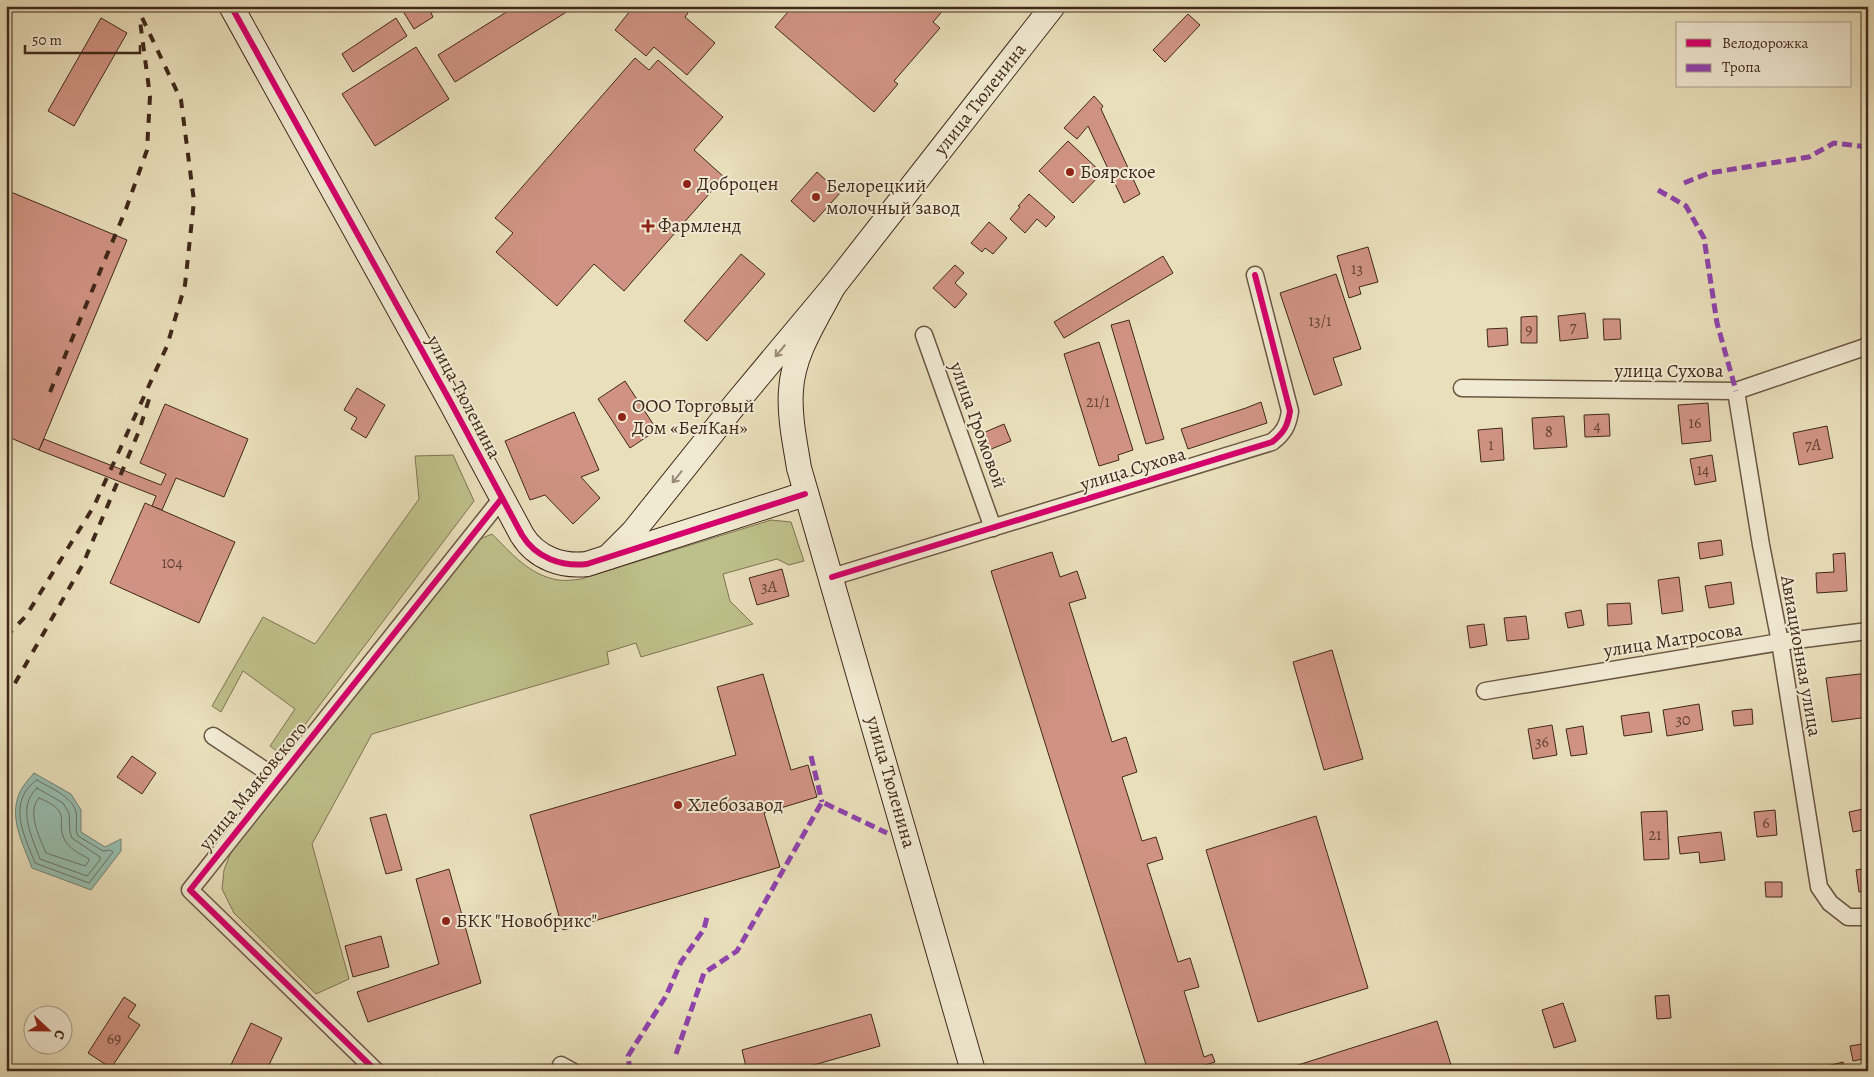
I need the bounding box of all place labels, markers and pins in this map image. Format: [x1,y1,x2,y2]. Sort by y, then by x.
place label: Боярское [1080,159,1156,185]
marker: Боярское [1064,166,1076,178]
place label: Доброцен [697,171,779,197]
place label: Белорецкий молочный завод [826,173,960,221]
marker: Доброцен [681,178,693,190]
marker: Белорецкий молочный завод [810,191,822,203]
place label: Фармленд [658,213,741,239]
marker: Фармленд [642,220,654,232]
place label: ООО Торговый Дом «БелКан» [632,393,754,441]
marker: ООО Торговый Дом «БелКан» [616,411,628,423]
place label: Хлебозавод [688,792,783,818]
marker: Хлебозавод [672,799,684,811]
place label: БКК "Новобрикс" [456,908,597,934]
marker: БКК "Новобрикс" [440,915,452,927]

